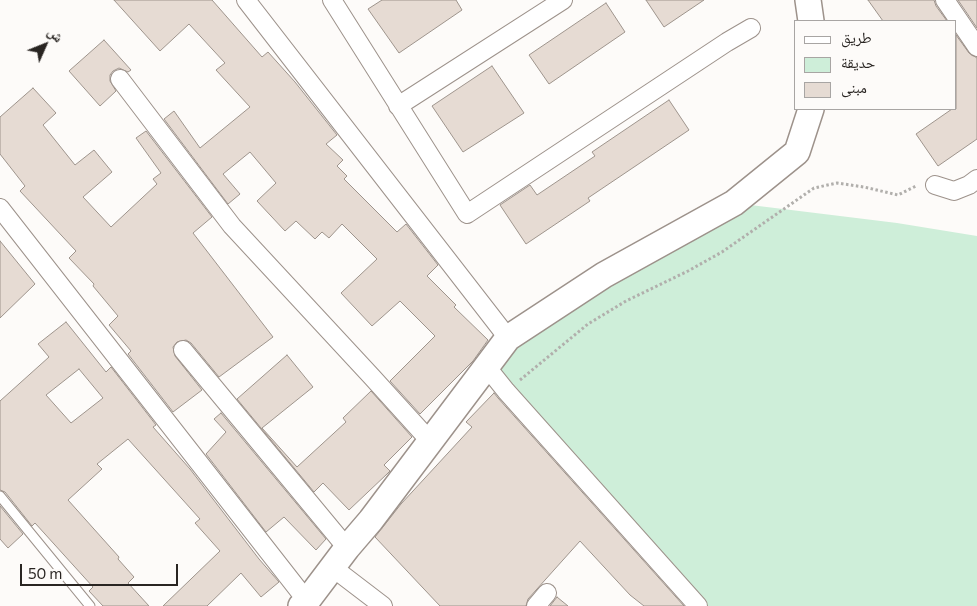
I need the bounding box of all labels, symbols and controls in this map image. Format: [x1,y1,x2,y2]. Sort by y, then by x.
north arrow [20,20,70,70]
legend [794,20,957,110]
text: ش [45,23,67,45]
text: طريق [841,28,872,46]
text: حديقة [841,53,875,71]
text: مبنى [841,78,867,96]
scale bar [22,554,180,586]
text: 50 m [28,564,62,582]

